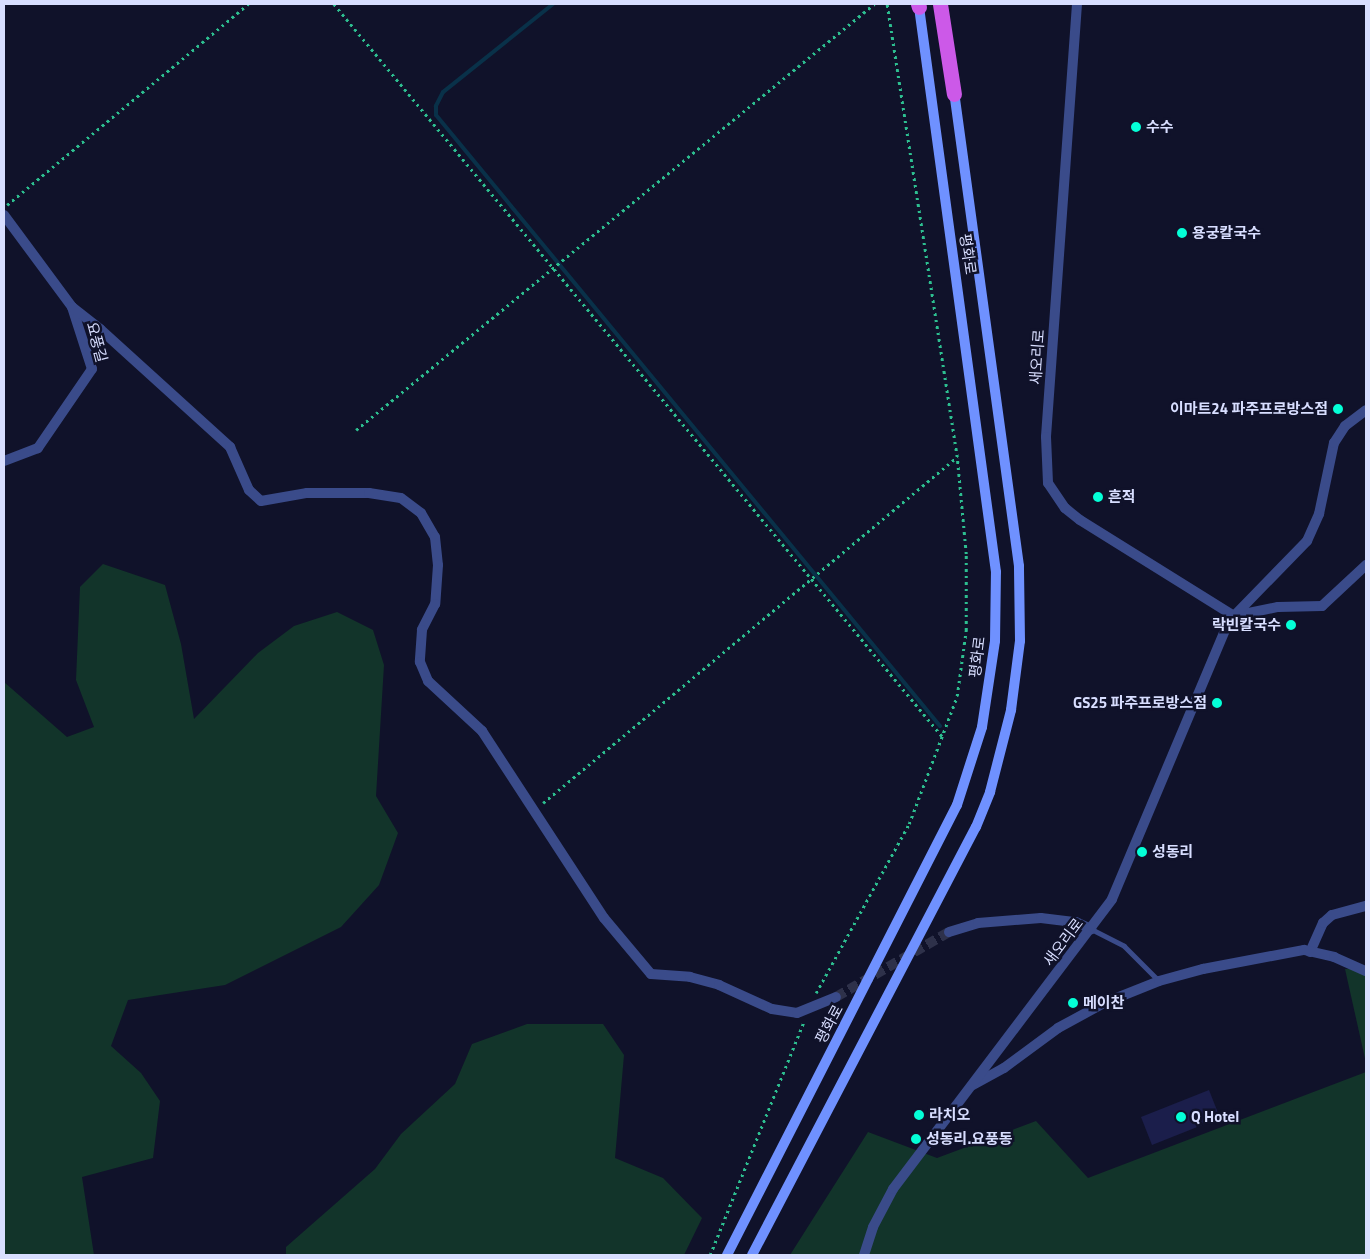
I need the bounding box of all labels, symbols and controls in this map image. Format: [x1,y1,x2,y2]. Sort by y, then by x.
place label: 수수 [1146,118,1174,136]
marker: 수수 [1130,121,1142,133]
place label: 용궁칼국수 [1192,224,1261,242]
marker: 용궁칼국수 [1176,227,1188,239]
street label: 평화로 [956,232,980,276]
street label: 요풍길 [83,320,111,364]
street label: 새오리로 [1026,329,1048,385]
place label: 이마트24 파주프로방스점 [1170,400,1328,418]
marker: 이마트24 파주프로방스점 [1332,403,1344,415]
place label: 흔적 [1108,488,1136,506]
marker: 흔적 [1092,491,1104,503]
place label: 락빈칼국수 [1212,616,1281,634]
marker: 락빈칼국수 [1285,619,1297,631]
street label: 평화로 [966,635,988,679]
place label: GS25 파주프로방스점 [1073,694,1207,712]
marker: GS25 파주프로방스점 [1211,697,1223,709]
place label: 성동리 [1152,843,1193,861]
marker: 성동리 [1136,846,1148,858]
street label: 새오리로 [1039,915,1087,969]
place label: 메이찬 [1083,994,1124,1012]
marker: 메이찬 [1067,997,1079,1009]
street label: 평화로 [811,1001,847,1047]
place label: 라치오 [929,1106,970,1124]
place label: Q Hotel [1191,1108,1239,1126]
marker: 라치오 [913,1109,925,1121]
marker: Q Hotel [1175,1111,1187,1123]
place label: 성동리.요풍동 [926,1130,1013,1148]
marker: 성동리.요풍동 [910,1133,922,1145]

